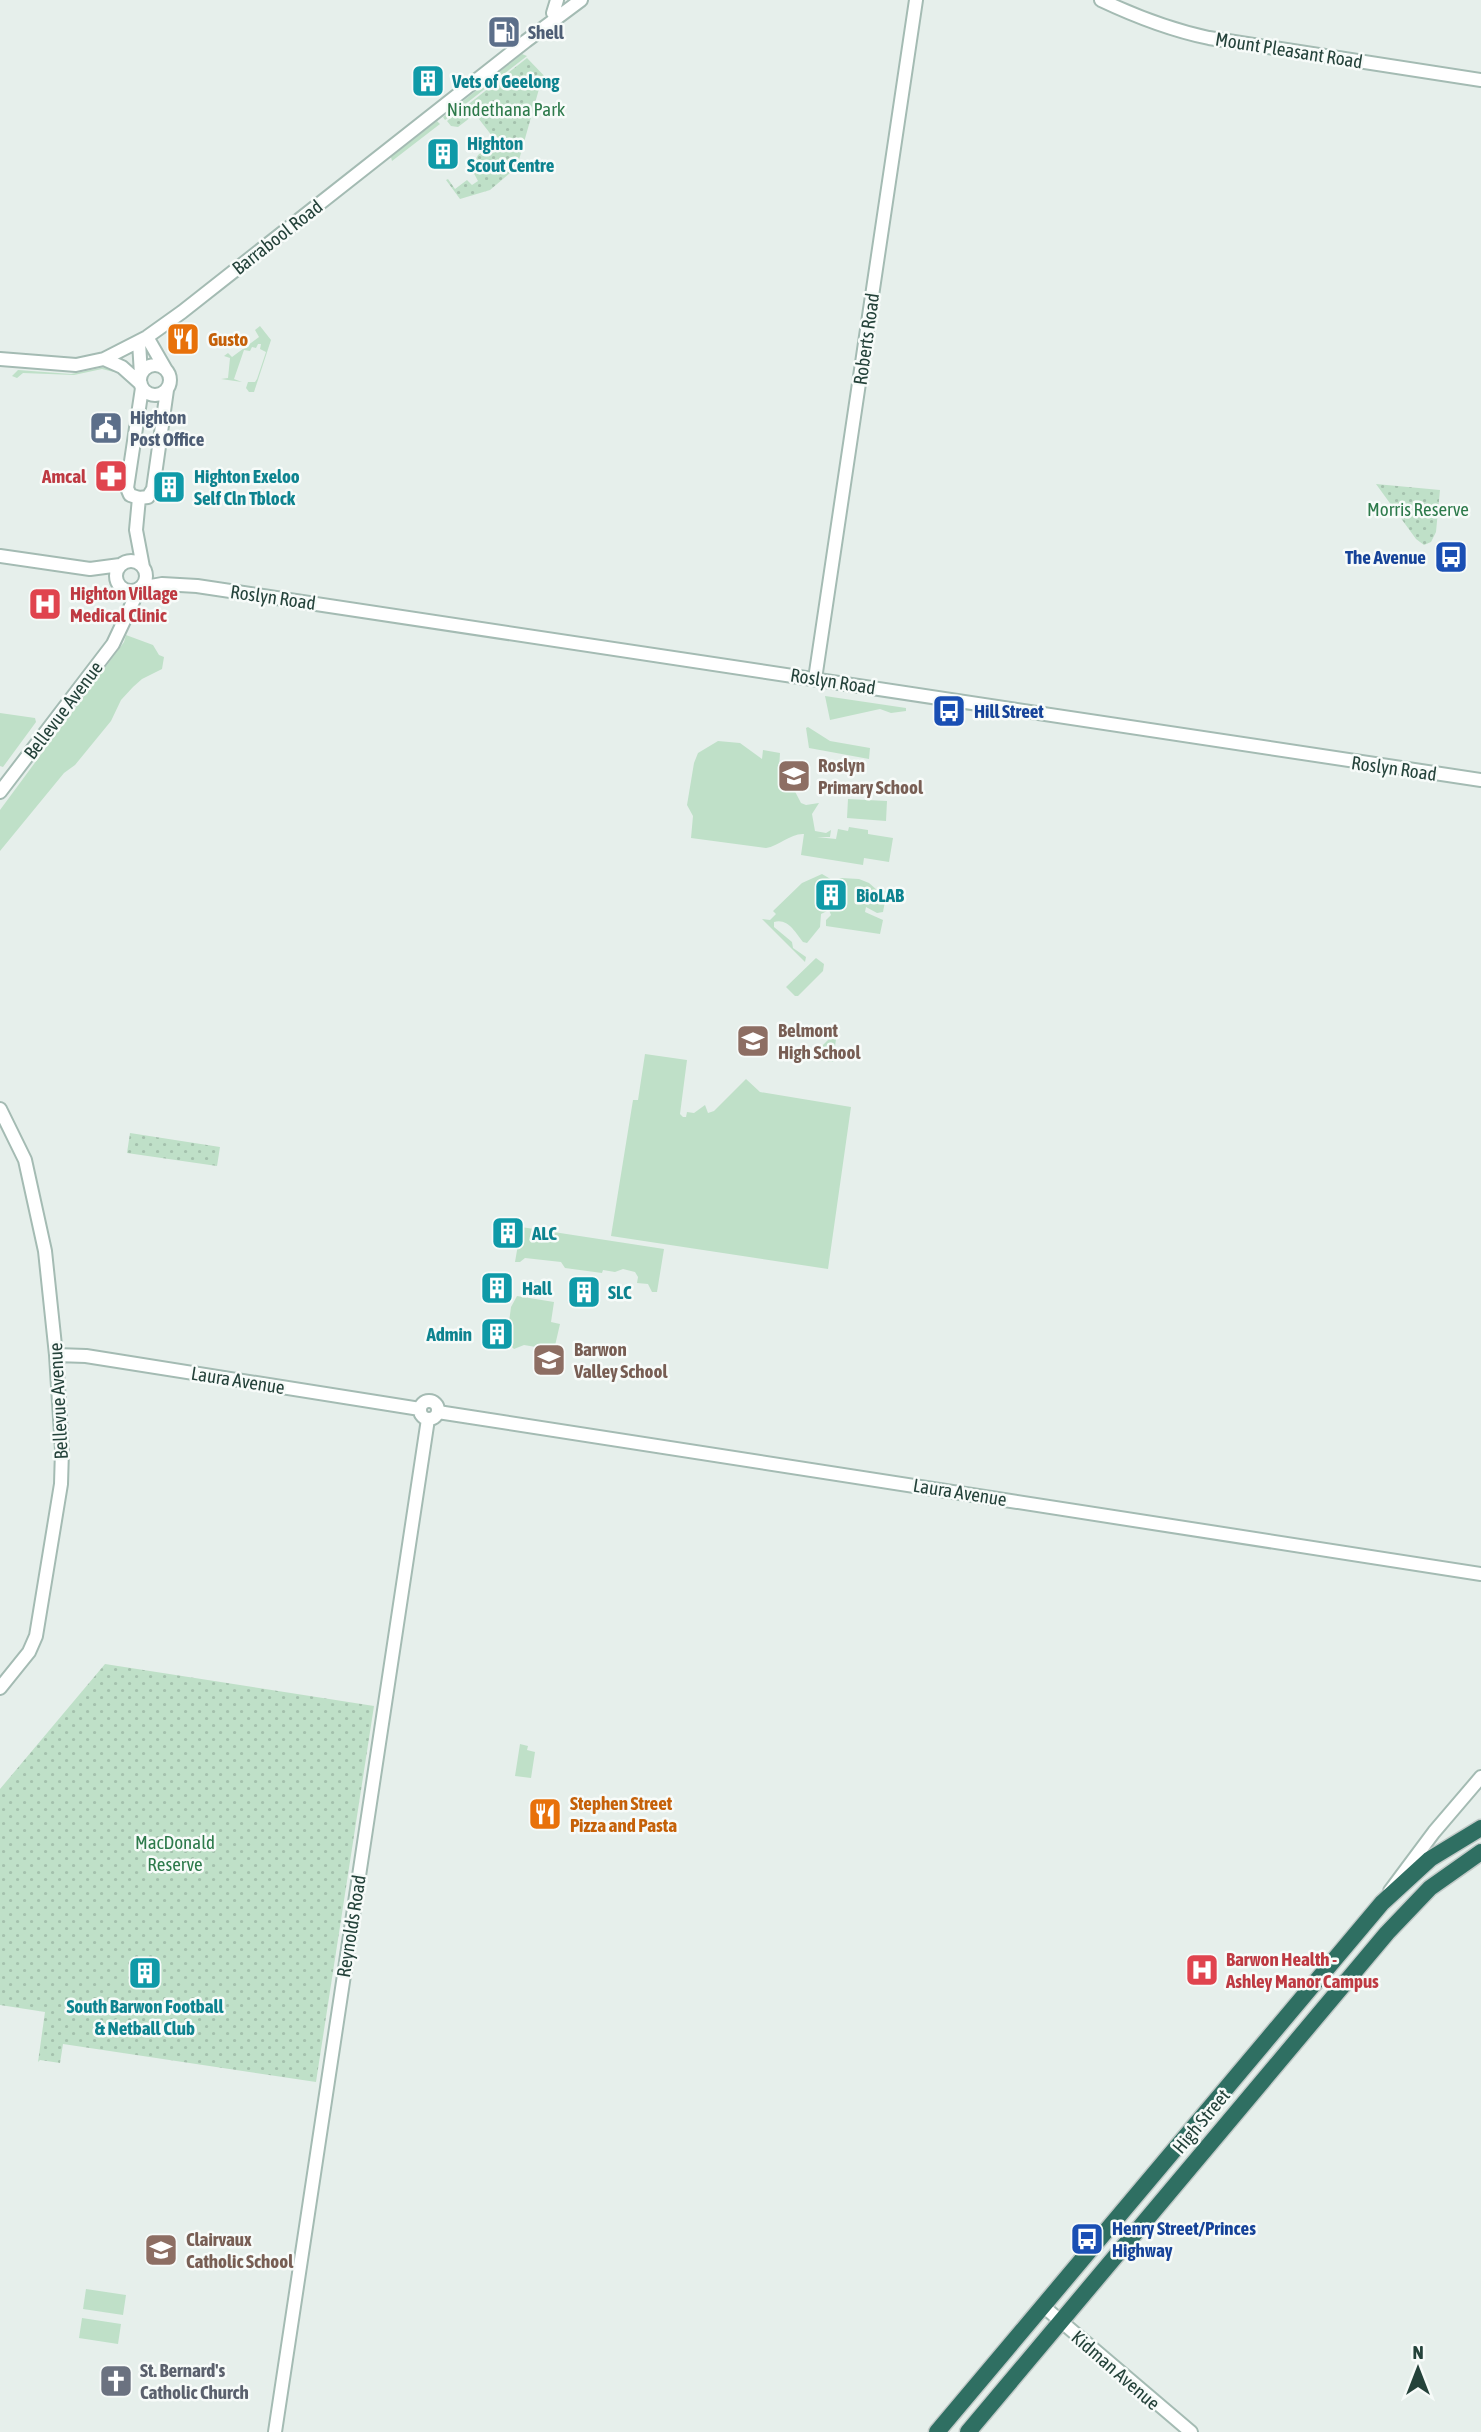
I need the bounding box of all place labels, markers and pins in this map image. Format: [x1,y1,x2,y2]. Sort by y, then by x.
fuel station icon: Shell [485,13,523,51]
place label: Shell [528,21,565,43]
building icon: Vets of Geelong [409,62,447,100]
place label: Vets of Geelong [451,70,560,92]
place label: Highton Scout Centre [467,132,555,176]
building icon: Highton Scout Centre [424,135,462,173]
restaurant icon: Gusto [164,320,202,358]
place label: Gusto [208,328,248,350]
place label: Highton Post Office [130,406,205,450]
public building icon: Highton Post Office [87,409,125,447]
pharmacy icon: Amcal [92,457,130,495]
place label: Amcal [41,465,87,487]
place label: Highton Exeloo Self Cln Tblock [194,465,300,509]
building icon: Highton Exeloo Self Cln Tblock [150,468,188,506]
bus stop icon: The Avenue [1432,538,1470,576]
place label: The Avenue [1345,546,1426,568]
place label: Highton Village Medical Clinic [70,582,178,626]
hospital icon: Highton Village Medical Clinic [26,585,64,623]
bus stop icon: Hill Street [930,692,968,730]
place label: Hill Street [974,700,1044,722]
place label: Roslyn Primary School [818,754,924,798]
school or university icon: Roslyn Primary School [775,757,813,795]
building icon: BioLAB [812,876,850,914]
place label: BioLAB [856,884,904,906]
place label: Belmont High School [778,1019,861,1063]
school or university icon: Belmont High School [734,1022,772,1060]
building icon: ALC [489,1214,527,1252]
place label: ALC [531,1222,557,1244]
building icon: Hall [478,1269,516,1307]
building icon: SLC [565,1273,603,1311]
place label: Hall [522,1277,553,1299]
place label: SLC [608,1281,632,1303]
building icon: Admin [478,1315,516,1353]
place label: Admin [425,1323,472,1345]
place label: Barwon Valley School [573,1338,668,1382]
school or university icon: Barwon Valley School [530,1341,568,1379]
place label: Stephen Street Pizza and Pasta [570,1792,677,1836]
restaurant icon: Stephen Street Pizza and Pasta [526,1795,564,1833]
place label: Barwon Health - Ashley Manor Campus [1225,1948,1379,1992]
hospital icon: Barwon Health - Ashley Manor Campus [1183,1951,1221,1989]
building icon: South Barwon Football & Netball Club [126,1954,164,1992]
place label: South Barwon Football & Netball Club [66,1995,225,2039]
place label: Henry Street/Princes Highway [1112,2217,1256,2261]
bus stop icon: Henry Street/Princes Highway [1068,2220,1106,2258]
place label: Clairvaux Catholic School [186,2228,294,2272]
school or university icon: Clairvaux Catholic School [142,2231,180,2269]
place label: St. Bernard's Catholic Church [140,2359,249,2403]
church icon: St. Bernard's Catholic Church [97,2362,135,2400]

